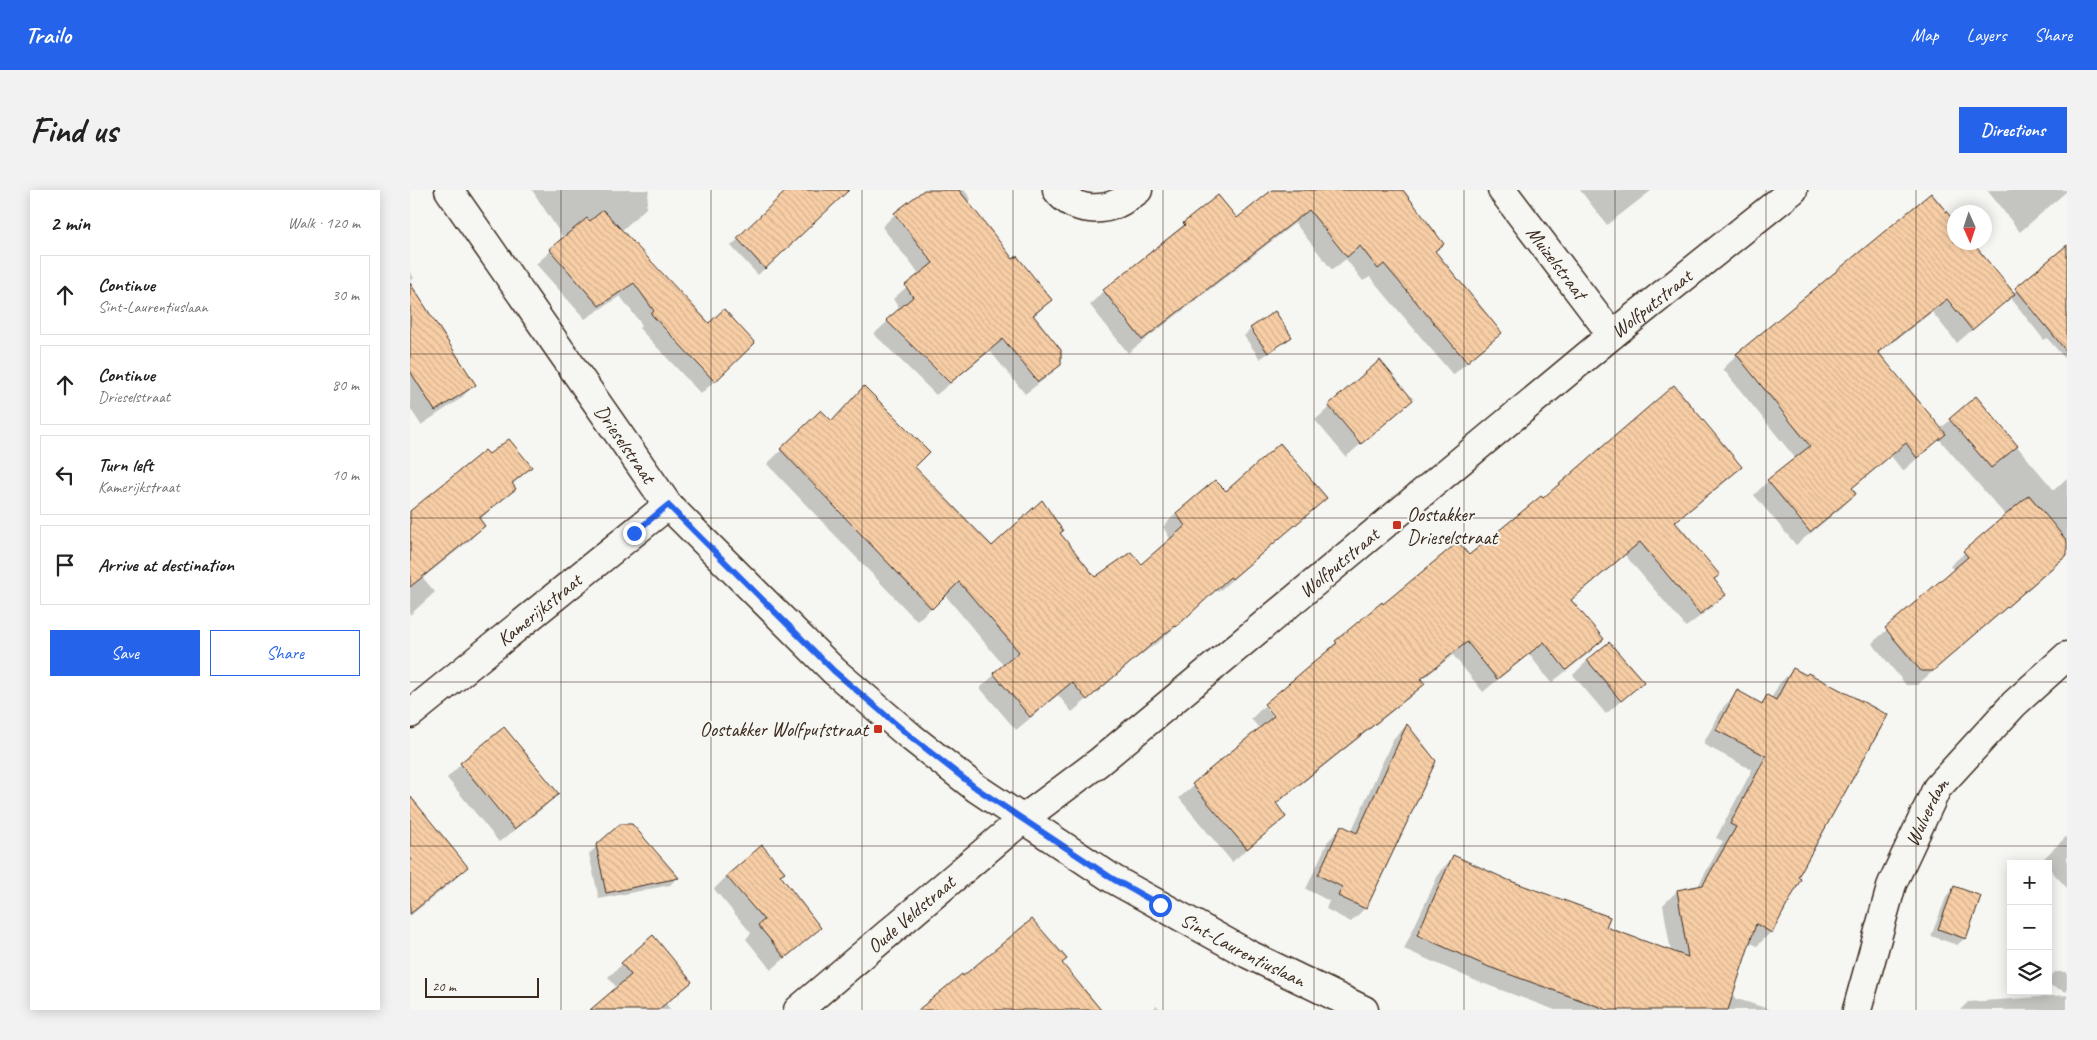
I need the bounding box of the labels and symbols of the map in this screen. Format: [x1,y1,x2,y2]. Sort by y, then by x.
north arrow [1947,205,1992,250]
street label: Muizelstraat [1521,221,1595,307]
street label: Wolfputstraat [1606,262,1699,343]
street label: Drieselstraat [589,400,663,490]
place label: Oostakker Drieselstraat [1407,502,1499,550]
marker: Oostakker Drieselstraat [1391,519,1403,531]
street label: Wolfputstraat [1294,520,1386,603]
route end [623,522,646,545]
street label: Kamerijkstraat [492,566,588,651]
place label: Oostakker Wolfputstraat [700,717,870,742]
marker: Oostakker Wolfputstraat [872,723,884,735]
street label: Wulverdam [1899,770,1955,850]
street label: Oude Veldstraat [862,868,962,959]
route start [1149,894,1172,917]
street label: Sint-Laurentiuslaan [1176,907,1310,993]
scale bar [425,975,539,998]

